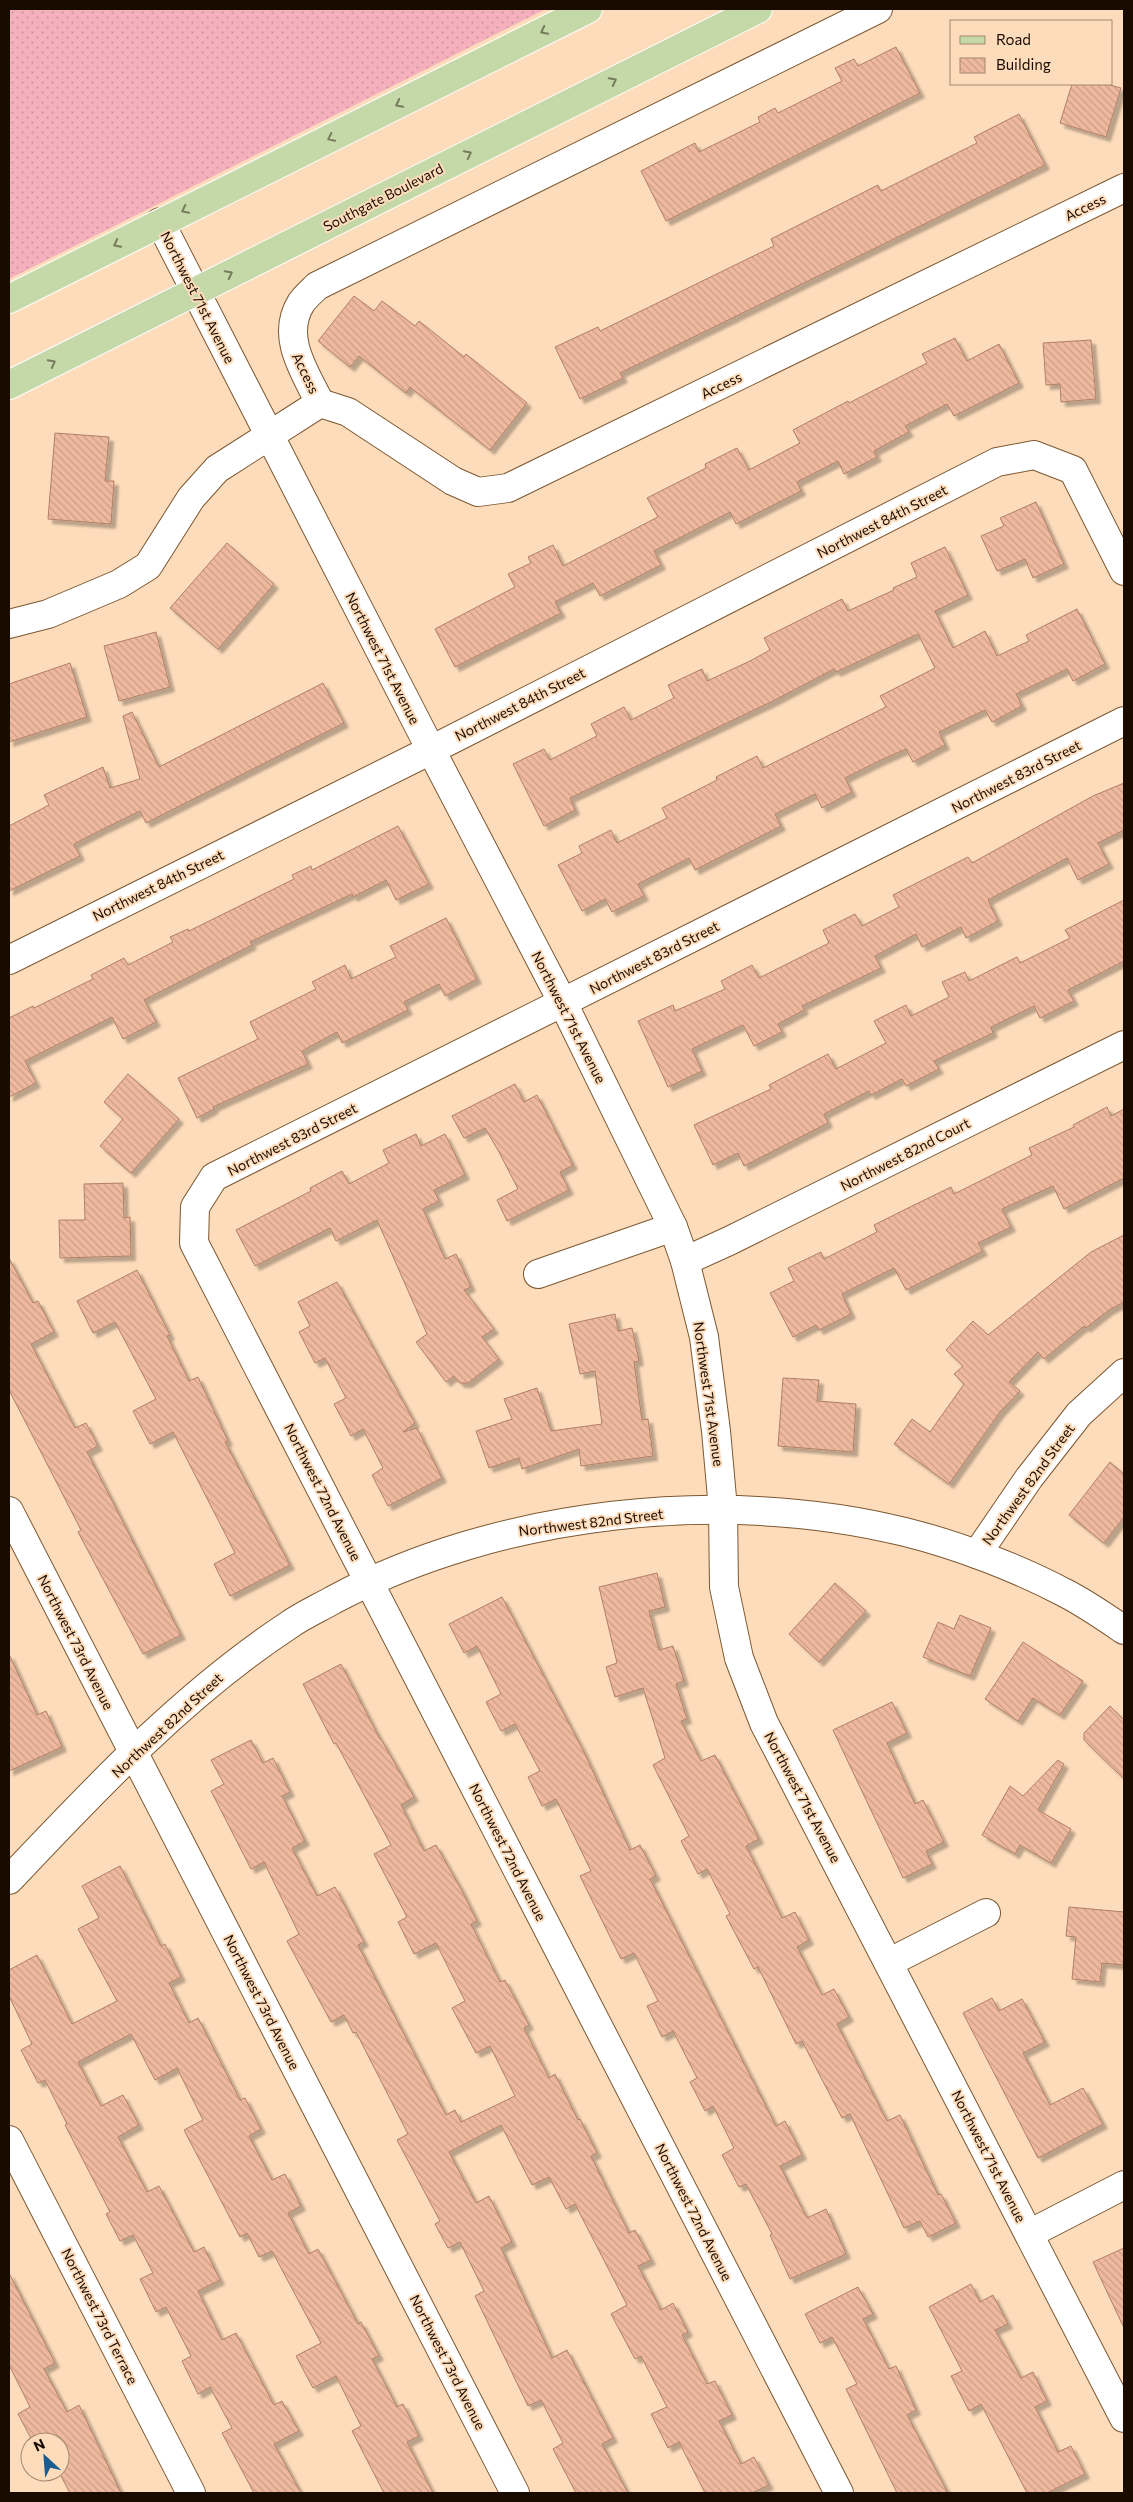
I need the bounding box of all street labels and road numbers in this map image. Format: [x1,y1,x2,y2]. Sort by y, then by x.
street label: Southgate Boulevard [320,159,446,235]
street label: Access [1062,190,1108,224]
street label: Northwest 71st Avenue [157,228,239,366]
street label: Access [289,350,323,396]
street label: Access [698,368,744,402]
street label: Northwest 84th Street [814,481,950,561]
street label: Northwest 71st Avenue [342,589,424,727]
street label: Northwest 84th Street [452,664,588,744]
street label: Northwest 83rd Street [948,736,1084,816]
street label: Northwest 84th Street [90,846,227,924]
street label: Northwest 83rd Street [586,917,722,997]
street label: Northwest 71st Avenue [528,948,610,1086]
street label: Northwest 83rd Street [224,1099,360,1179]
street label: Northwest 82nd Court [837,1114,973,1194]
street label: Northwest 71st Avenue [690,1321,728,1467]
street label: Northwest 82nd Street [978,1420,1078,1548]
street label: Northwest 72nd Avenue [281,1421,365,1563]
street label: Northwest 82nd Street [518,1505,665,1539]
street label: Northwest 73rd Avenue [35,1572,117,1712]
street label: Northwest 82nd Street [108,1669,226,1781]
street label: Northwest 71st Avenue [761,1729,845,1865]
street label: Northwest 72nd Avenue [466,1781,550,1923]
street label: Northwest 73rd Avenue [221,1932,303,2072]
street label: Northwest 71st Avenue [948,2087,1030,2225]
street label: Northwest 72nd Avenue [652,2141,736,2283]
street label: Northwest 73rd Terrace [58,2245,142,2387]
street label: Northwest 73rd Avenue [407,2292,489,2432]

